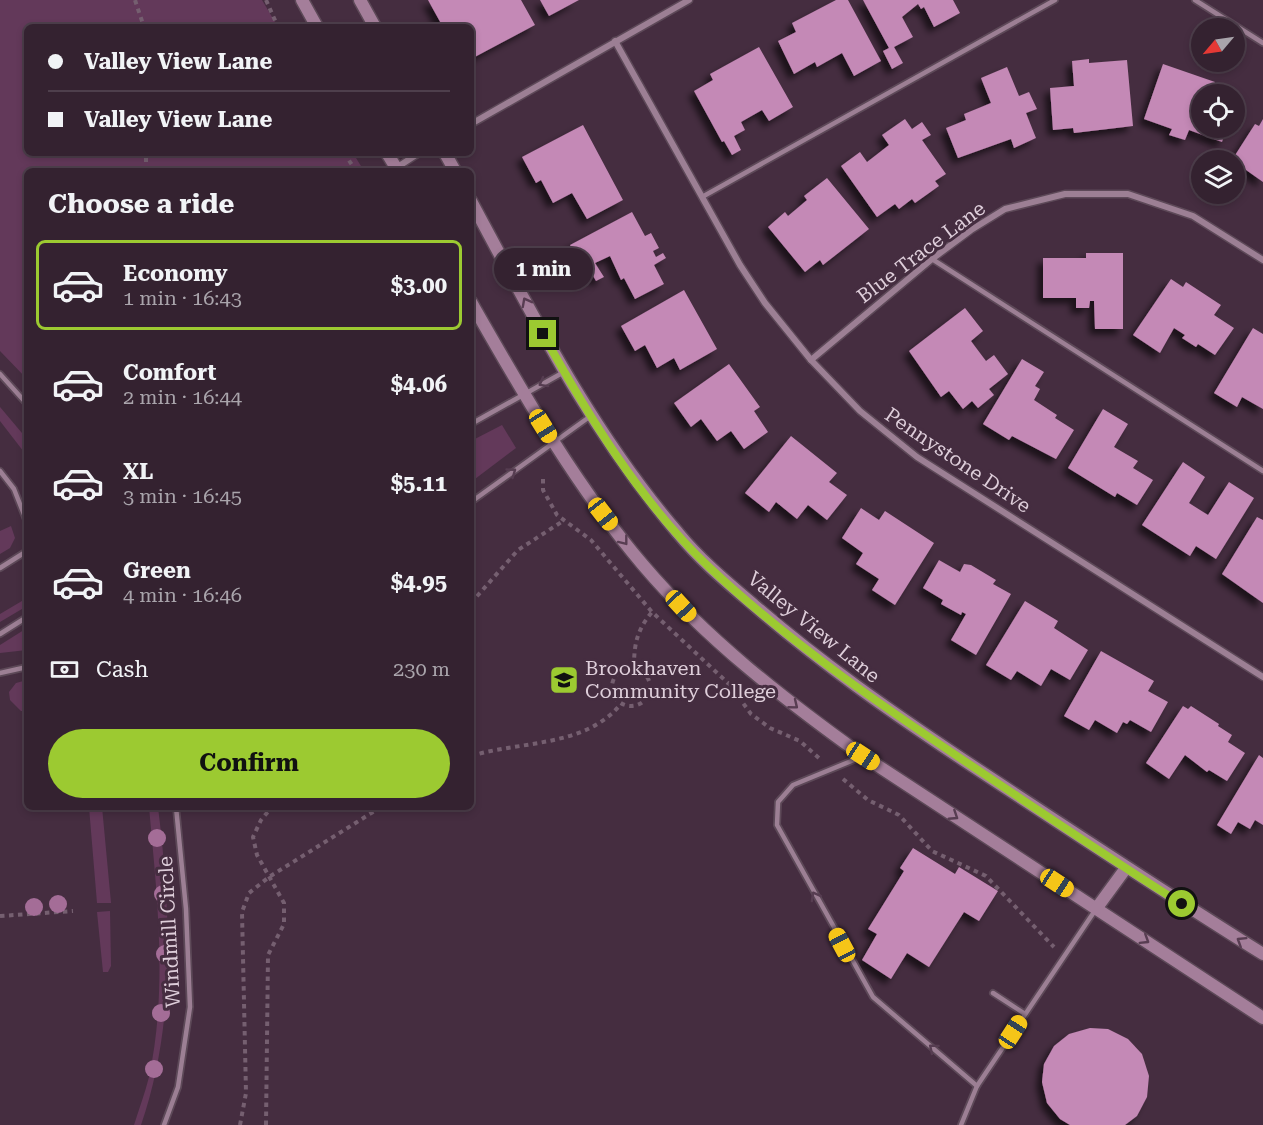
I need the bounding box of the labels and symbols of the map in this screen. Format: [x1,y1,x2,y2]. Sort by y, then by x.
north arrow [1191,18,1245,72]
street label: Blue Trace Lane [852,196,990,308]
callout: 1 min [494,247,592,289]
one-way arrow [522,298,533,309]
route end [529,320,556,347]
one-way arrow [539,376,550,387]
street label: Pennystone Drive [880,402,1036,518]
car [526,406,560,446]
one-way arrow [505,468,516,479]
car [585,494,621,534]
one-way arrow [617,534,628,545]
street label: Valley View Lane [743,566,885,688]
car [662,587,700,625]
place label: Brookhaven Community College [585,656,776,703]
school or university icon: Brookhaven Community College [548,664,580,696]
one-way arrow [787,697,798,708]
car [843,739,883,773]
one-way arrow [947,809,958,820]
street label: Windmill Circle [153,856,185,1008]
car [1037,866,1077,900]
route start [1168,890,1195,917]
one-way arrow [811,892,822,902]
car [826,925,858,965]
one-way arrow [1139,933,1150,944]
one-way arrow [1237,936,1247,948]
car [996,1012,1030,1052]
one-way arrow [929,1044,940,1055]

